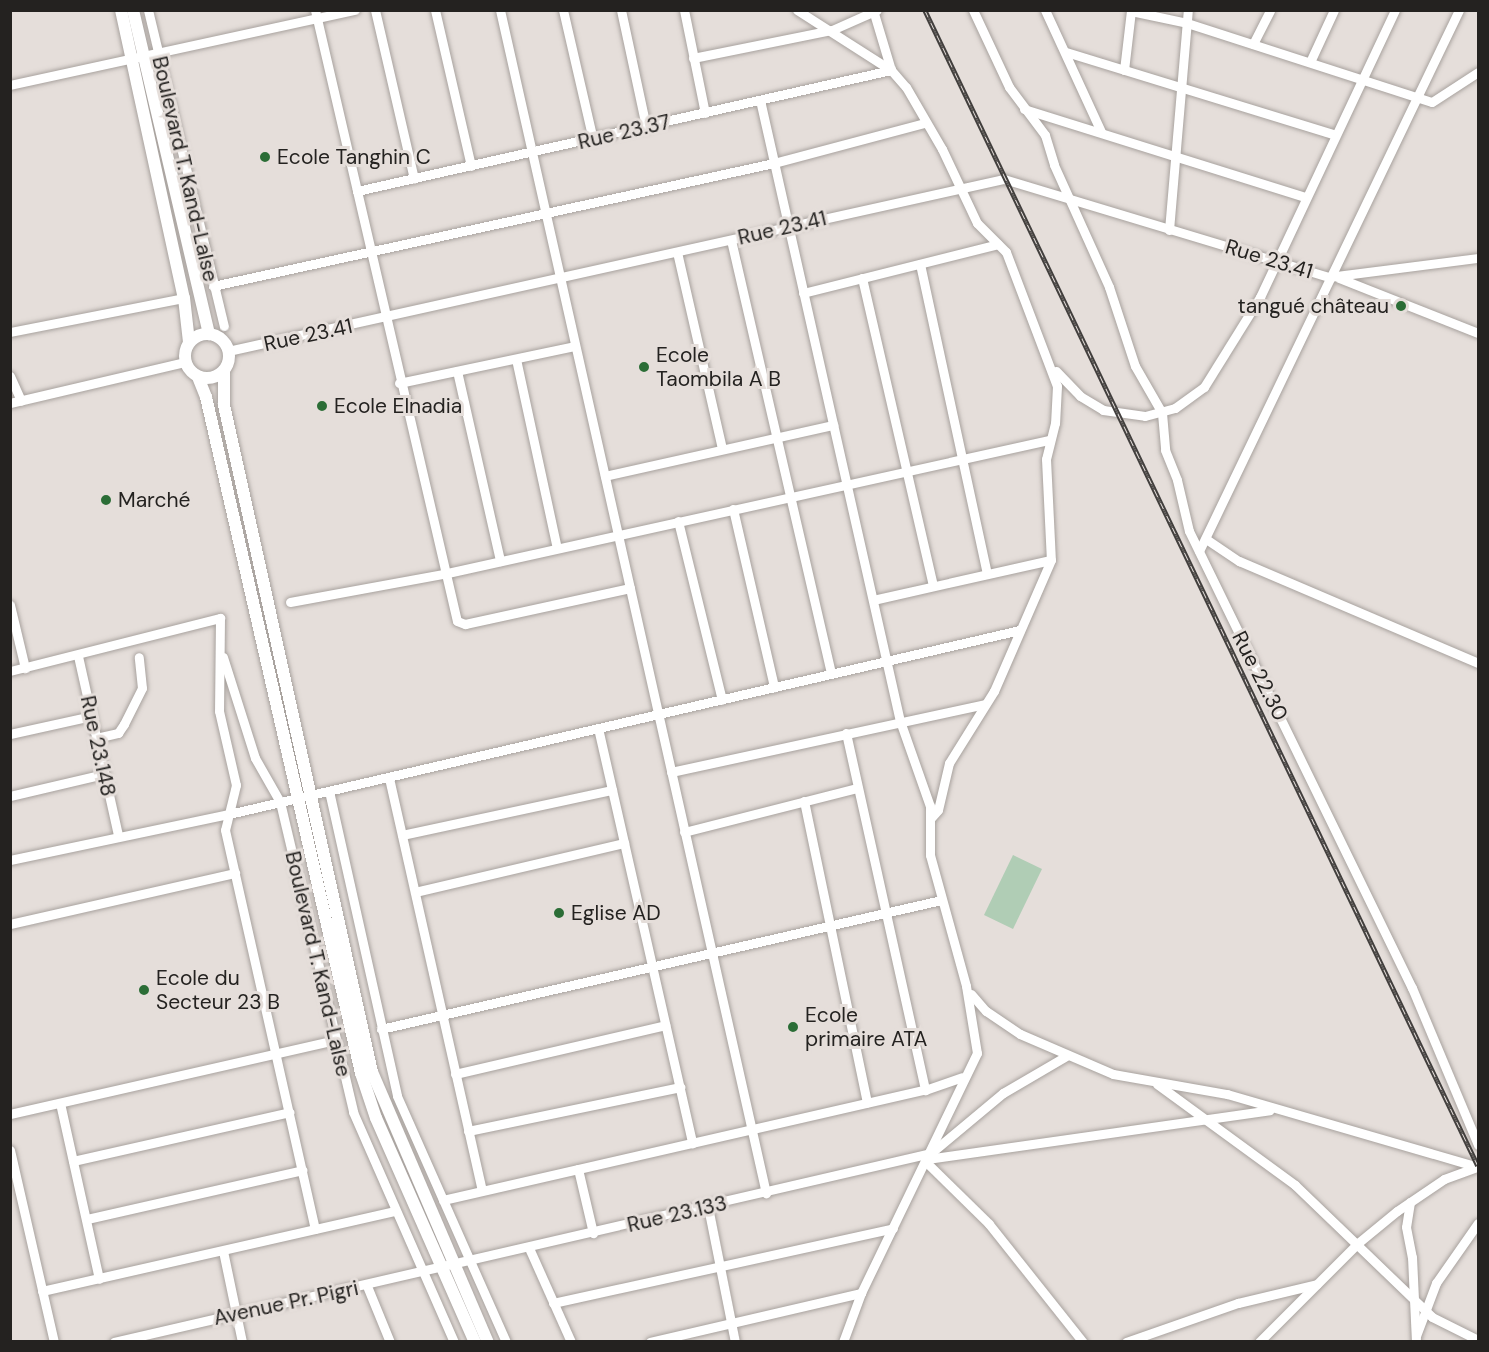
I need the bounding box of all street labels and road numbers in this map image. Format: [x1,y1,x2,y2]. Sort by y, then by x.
street label: Boulevard T. Kand-Lalse [147,54,223,284]
street label: Rue 23.37 [575,109,673,155]
street label: Rue 23.41 [735,206,829,250]
street label: Rue 23.41 [1222,234,1316,284]
street label: Rue 23.41 [261,313,355,357]
street label: Rue 22.30 [1227,627,1293,725]
street label: Rue 23.148 [75,693,121,799]
street label: Boulevard T. Kand-Lalse [280,849,356,1079]
street label: Rue 23.133 [625,1190,729,1238]
street label: Avenue Pr. Pigri [211,1275,361,1331]

